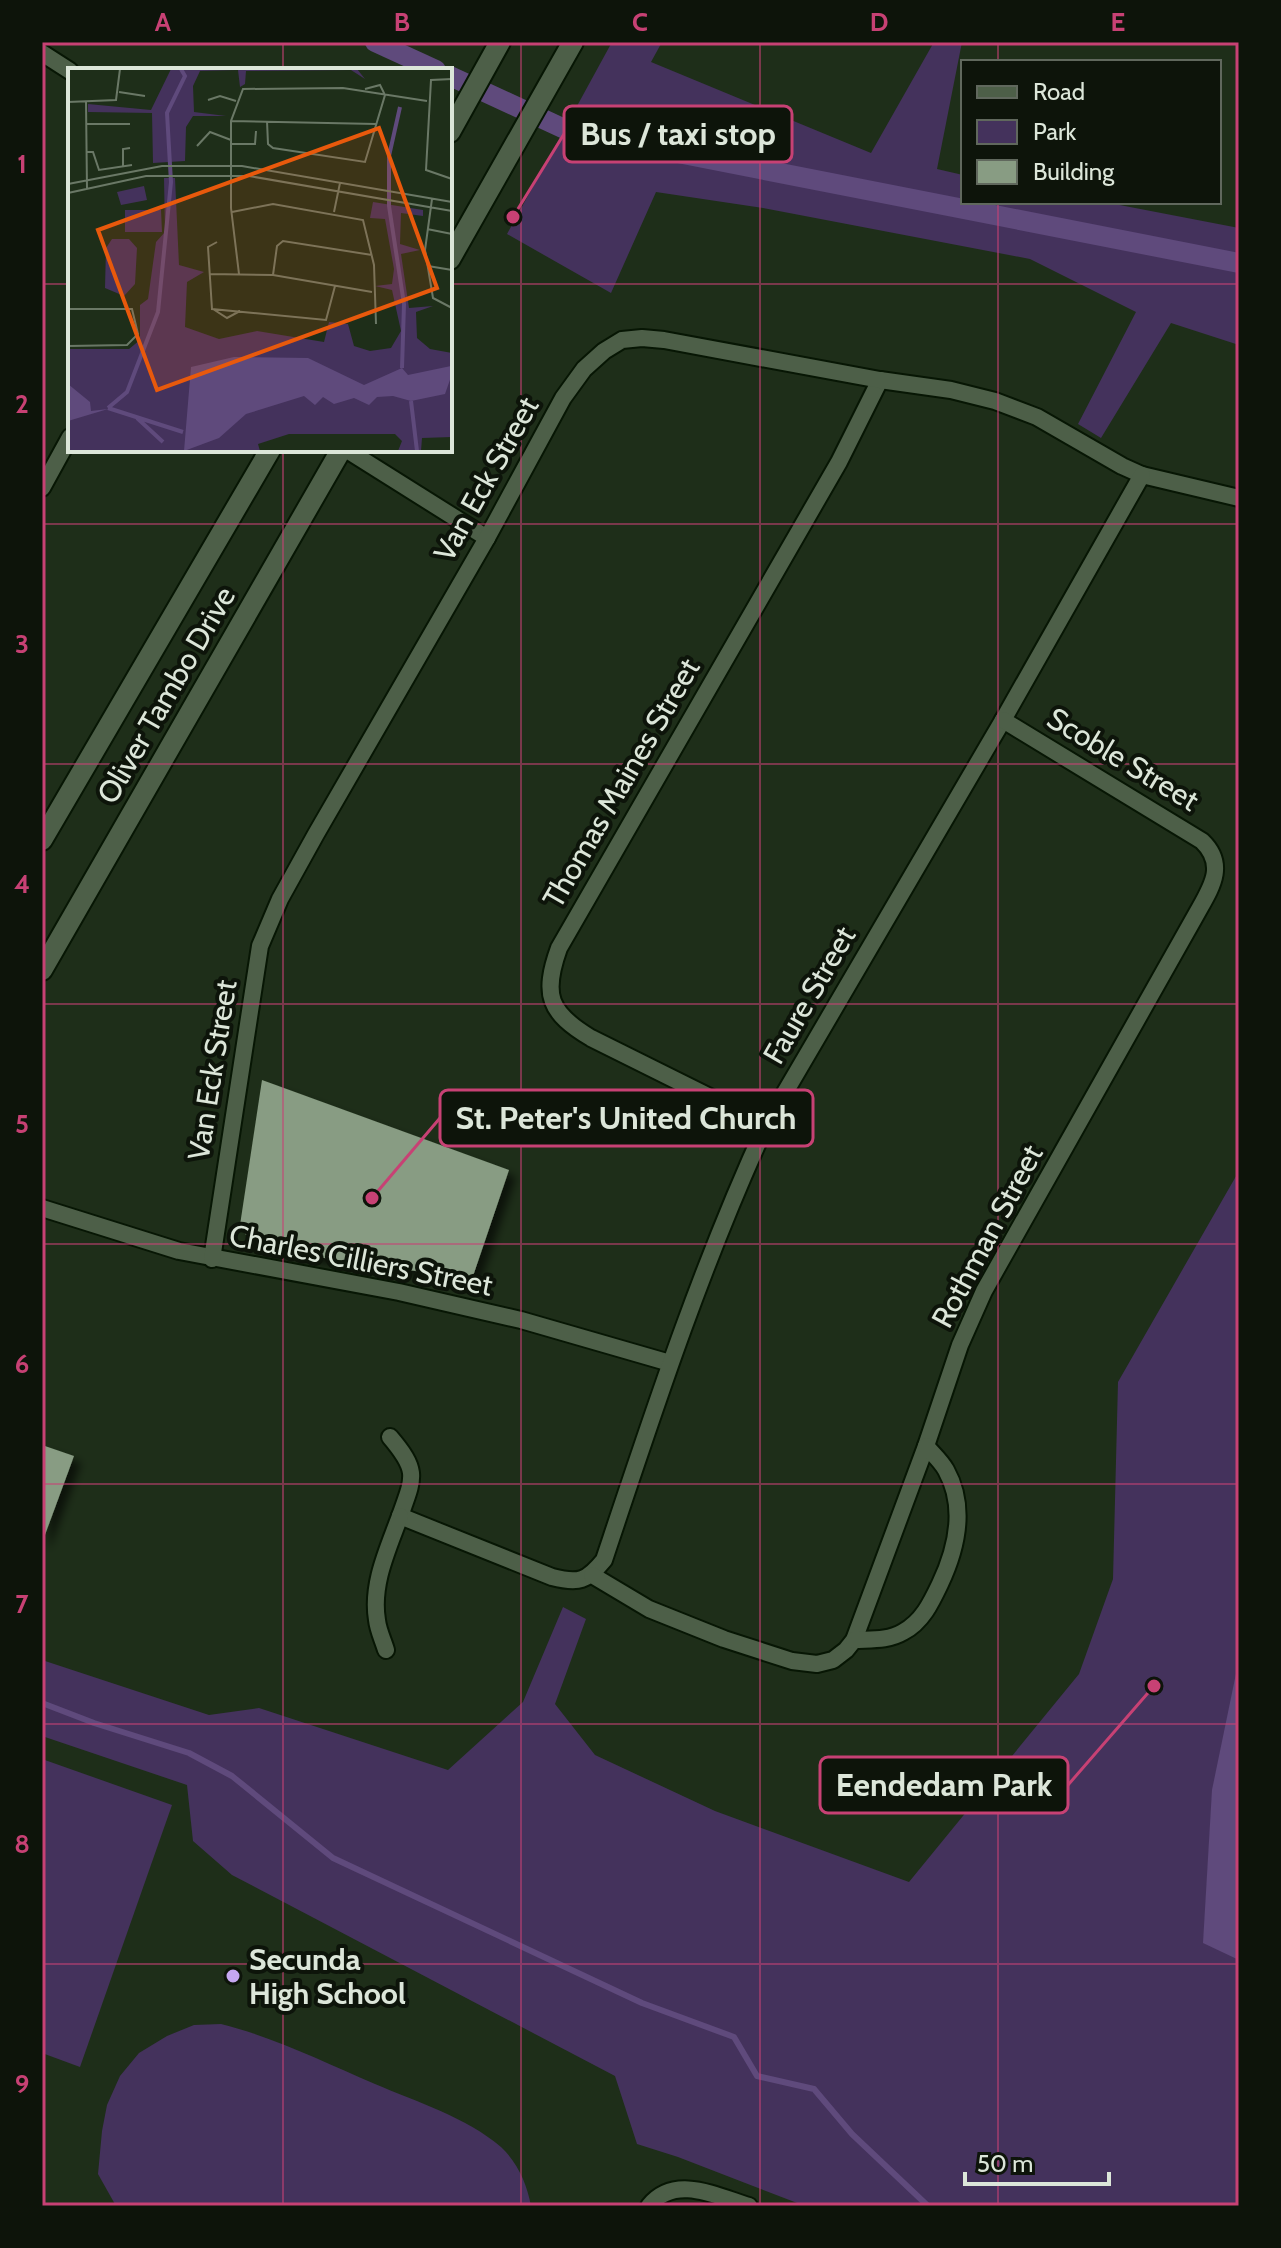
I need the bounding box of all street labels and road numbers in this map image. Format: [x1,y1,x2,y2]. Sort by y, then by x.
street label: Van Eck Street [426,390,546,568]
street label: Oliver Tambo Drive [89,580,243,810]
street label: Thomas Maines Street [535,652,707,914]
street label: Scoble Street [1041,699,1205,819]
street label: Faure Street [755,920,863,1070]
street label: Van Eck Street [179,977,245,1163]
street label: Rothman Street [923,1138,1051,1334]
street label: Charles Cilliers Street [226,1216,496,1304]

